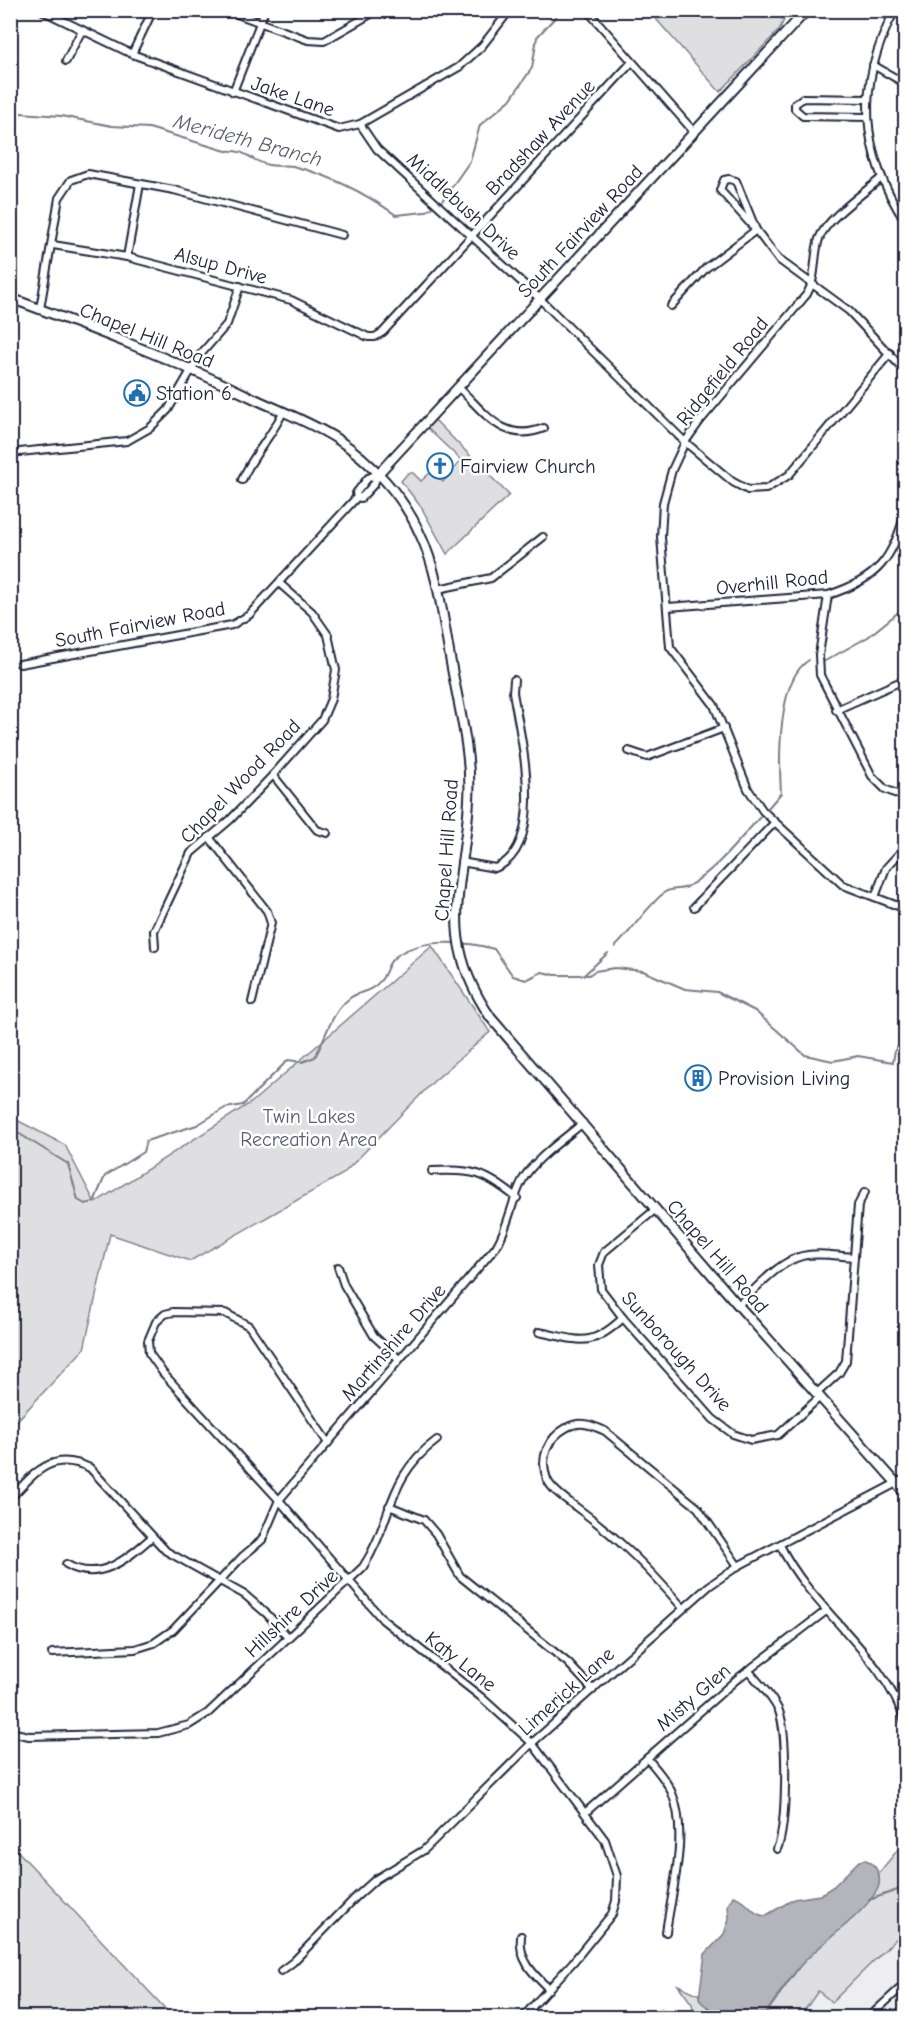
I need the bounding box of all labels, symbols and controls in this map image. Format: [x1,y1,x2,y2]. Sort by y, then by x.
street label: Jake Lane [248,72,337,121]
street label: Bradshaw Avenue [481,75,600,200]
water label: Merideth Branch [170,108,325,171]
street label: Middlebush Drive [402,148,525,265]
street label: South Fairview Road [513,160,648,302]
street label: Alsup Drive [172,242,270,289]
street label: Chapel Hill Road [76,298,217,373]
street label: Ridgefield Road [672,313,773,430]
public building icon: Station 6 [122,378,152,408]
place label: Station 6 [156,382,232,405]
church icon: Fairview Church [425,451,455,481]
place label: Fairview Church [460,455,596,478]
street label: Overhill Road [715,565,829,600]
street label: South Fairview Road [53,597,227,652]
street label: Chapel Wood Road [175,715,305,848]
street label: Chapel Hill Road [430,778,463,922]
building icon: Provision Living [683,1063,713,1093]
place label: Provision Living [718,1067,850,1090]
park label: Twin Lakes Recreation Area [240,1105,378,1151]
street label: Chapel Hill Road [662,1195,773,1318]
street label: Martinshire Drive [336,1279,450,1405]
street label: Sunborough Drive [617,1287,736,1416]
street label: Hillshire Drive [240,1564,343,1662]
street label: Katy Lane [421,1626,501,1696]
street label: Limerick Lane [514,1642,619,1740]
street label: Misty Glen [652,1659,735,1736]

